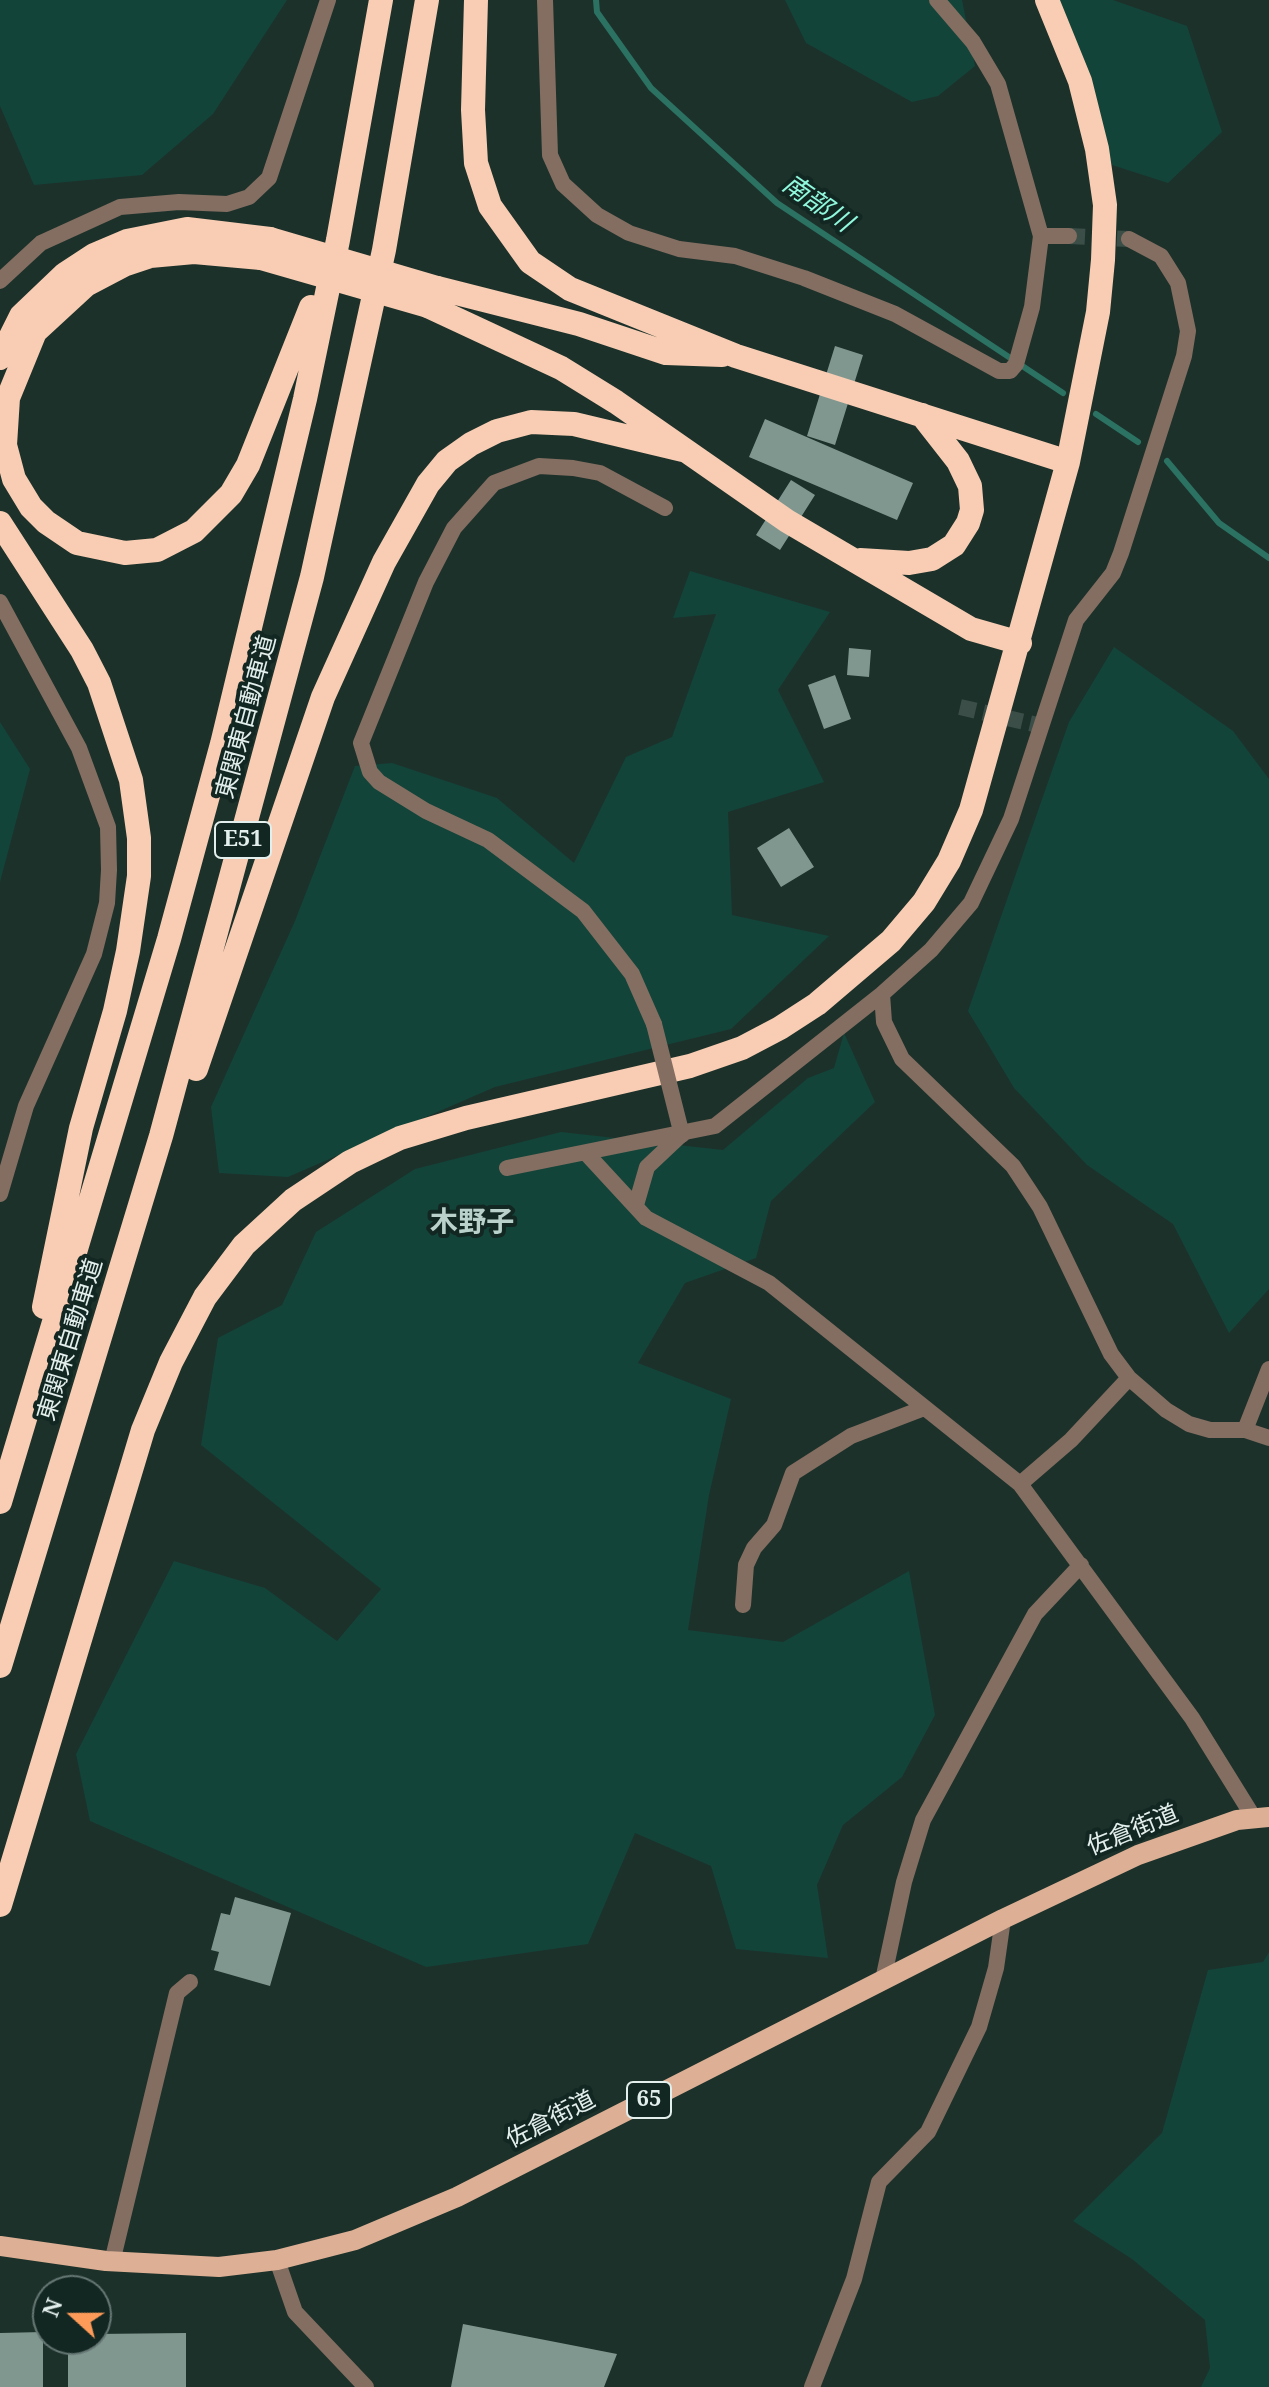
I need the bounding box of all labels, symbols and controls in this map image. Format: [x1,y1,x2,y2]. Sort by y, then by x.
water label: 南部川 [776,169,858,239]
street label: 東関東自動車道 [211,632,283,802]
road number: E51 [215,822,271,858]
district label: 木野子 [430,1206,514,1240]
street label: 東関東自動車道 [33,1255,109,1425]
street label: 佐倉街道 [1083,1800,1183,1862]
road number: 65 [627,2082,671,2118]
street label: 佐倉街道 [502,2085,600,2155]
north arrow [32,2275,112,2355]
text: N [34,2294,69,2321]

